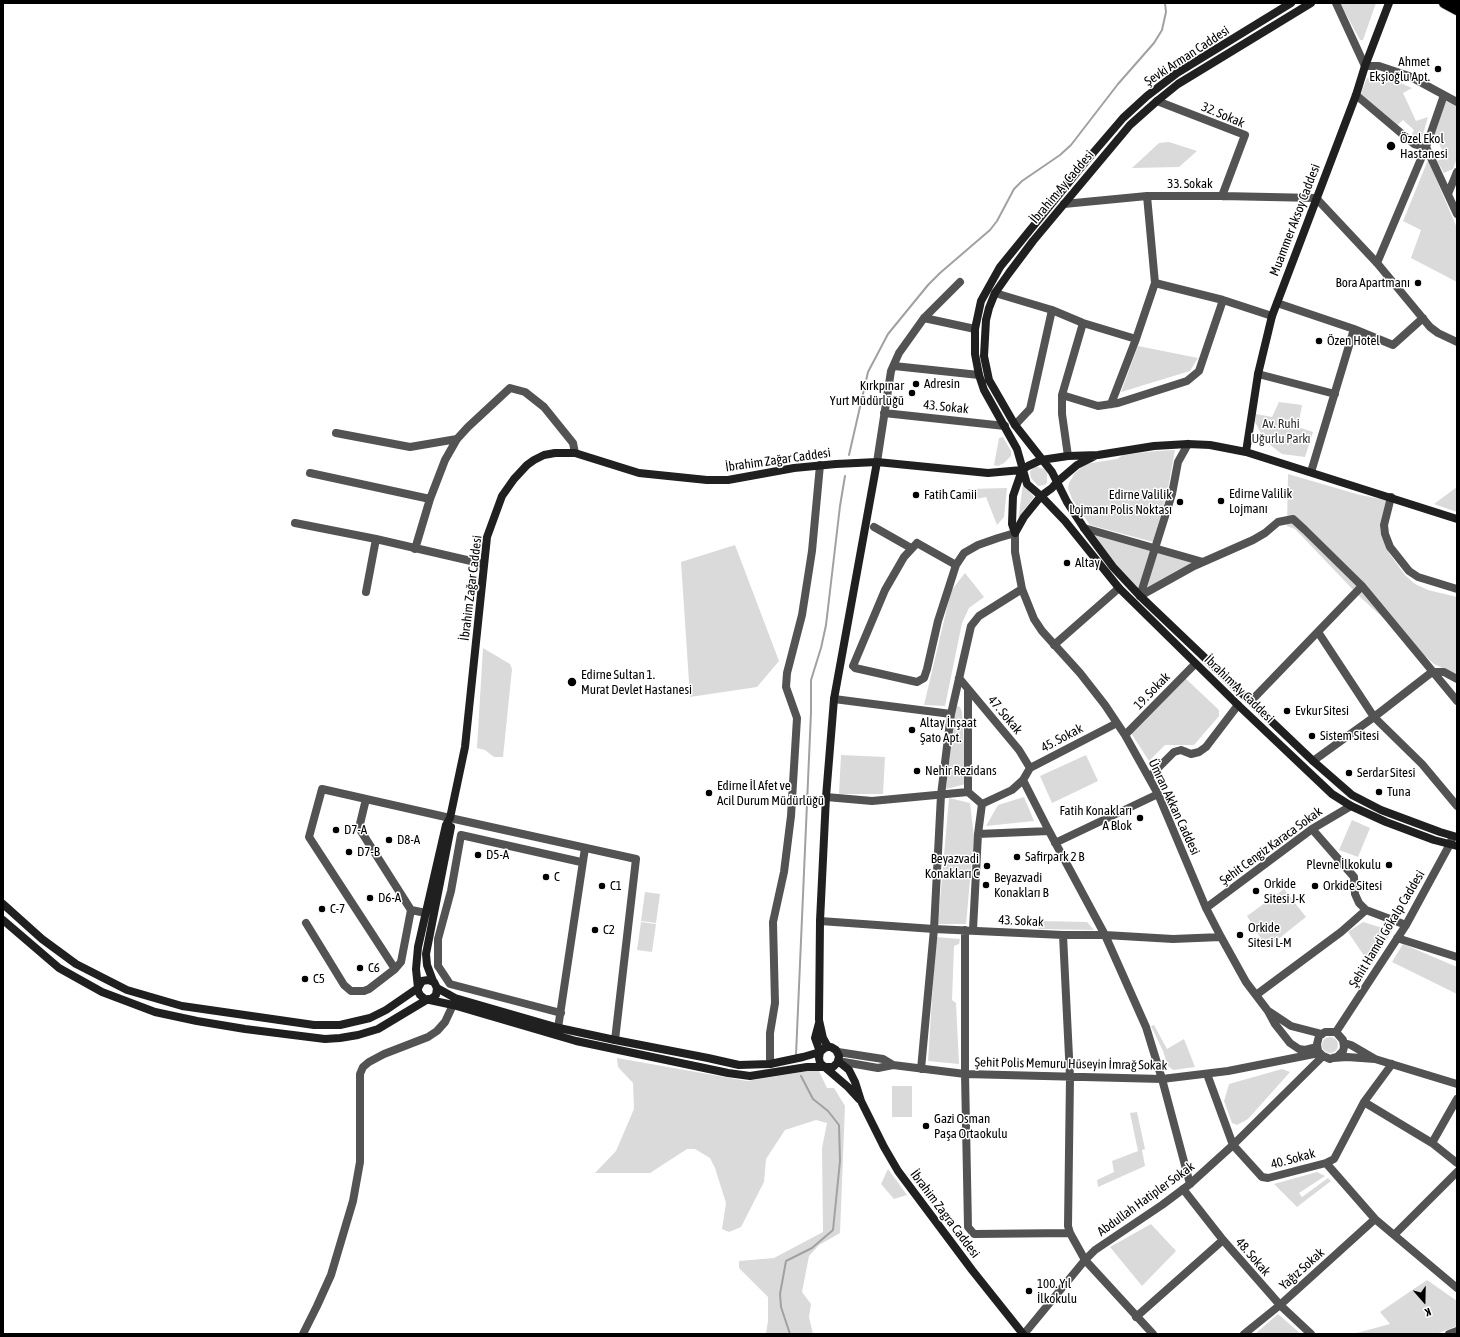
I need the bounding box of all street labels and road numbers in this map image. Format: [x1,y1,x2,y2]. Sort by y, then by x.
street label: Şevki Arman Caddesi [1142,23,1232,89]
street label: 32. Sokak [1199,99,1247,131]
street label: İbrahim Ay Caddesi [1027,147,1097,227]
street label: Muammer Aksoy Caddesi [1266,162,1324,278]
street label: 33. Sokak [1167,176,1213,192]
street label: 43. Sokak [923,397,969,417]
street label: İbrahim Zağar Caddesi [724,445,832,475]
street label: İbrahim Zağar Caddesi [457,534,485,642]
street label: İbrahim Ay Caddesi [1201,652,1277,726]
street label: 19. Sokak [1131,669,1173,713]
street label: 47. Sokak [984,693,1026,737]
street label: 45. Sokak [1038,720,1086,756]
street label: Ümran Akkan Caddesi [1145,756,1203,858]
street label: Şehit Cengiz Karaca Sokak [1217,804,1325,888]
street label: Şehit Hamdi Gökalp Caddesi [1346,868,1428,990]
street label: 43. Sokak [998,912,1044,930]
street label: Şehit Polis Memuru Hüseyin İmrağ Sokak [974,1055,1168,1073]
street label: 40. Sokak [1269,1146,1317,1172]
street label: Abdullah Hatipler Sokak [1094,1158,1198,1240]
street label: İbrahim Zagra Caddesi [907,1167,983,1261]
street label: 48. Sokak [1232,1235,1274,1279]
street label: Yağız Sokak [1276,1245,1328,1293]

